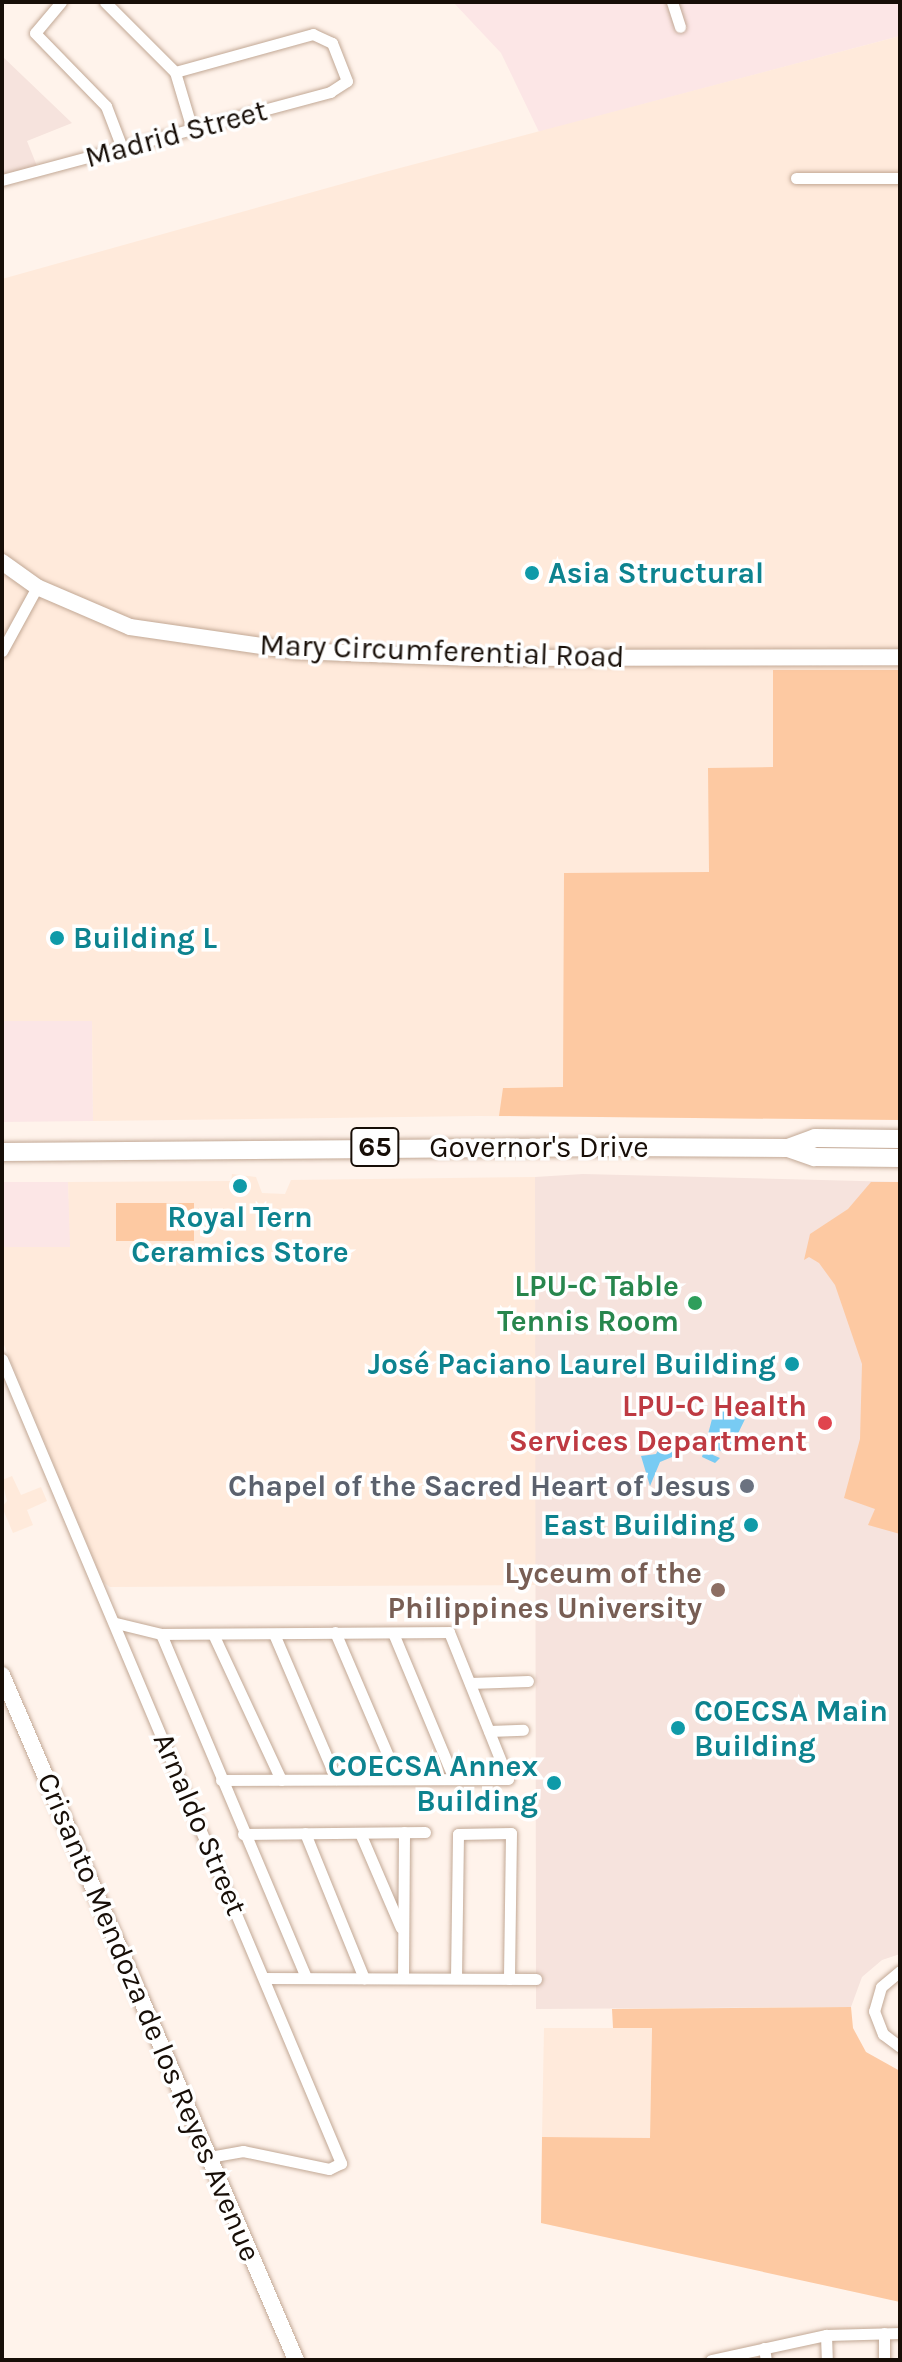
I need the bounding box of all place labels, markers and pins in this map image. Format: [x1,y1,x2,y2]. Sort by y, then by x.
place label: Asia Structural [548,555,764,591]
marker: Asia Structural [523,564,541,582]
place label: Building L [73,920,217,956]
marker: Building L [48,929,66,947]
marker: Royal Tern Ceramics Store [231,1177,249,1195]
place label: Royal Tern Ceramics Store [131,1199,349,1270]
place label: LPU-C Table Tennis Room [497,1268,679,1338]
marker: LPU-C Table Tennis Room [686,1294,704,1312]
place label: José Paciano Laurel Building [368,1346,776,1382]
marker: José Paciano Laurel Building [783,1355,801,1373]
place label: LPU-C Health Services Department [509,1388,807,1458]
marker: LPU-C Health Services Department [814,1412,836,1434]
place label: Chapel of the Sacred Heart of Jesus [228,1468,731,1504]
marker: Chapel of the Sacred Heart of Jesus [738,1477,756,1495]
place label: East Building [543,1507,735,1543]
marker: East Building [742,1516,760,1534]
place label: Lyceum of the Philippines University [388,1555,702,1626]
marker: Lyceum of the Philippines University [709,1581,727,1599]
place label: COECSA Main Building [694,1693,888,1764]
marker: COECSA Main Building [669,1719,687,1737]
place label: COECSA Annex Building [328,1748,538,1818]
marker: COECSA Annex Building [545,1774,563,1792]

